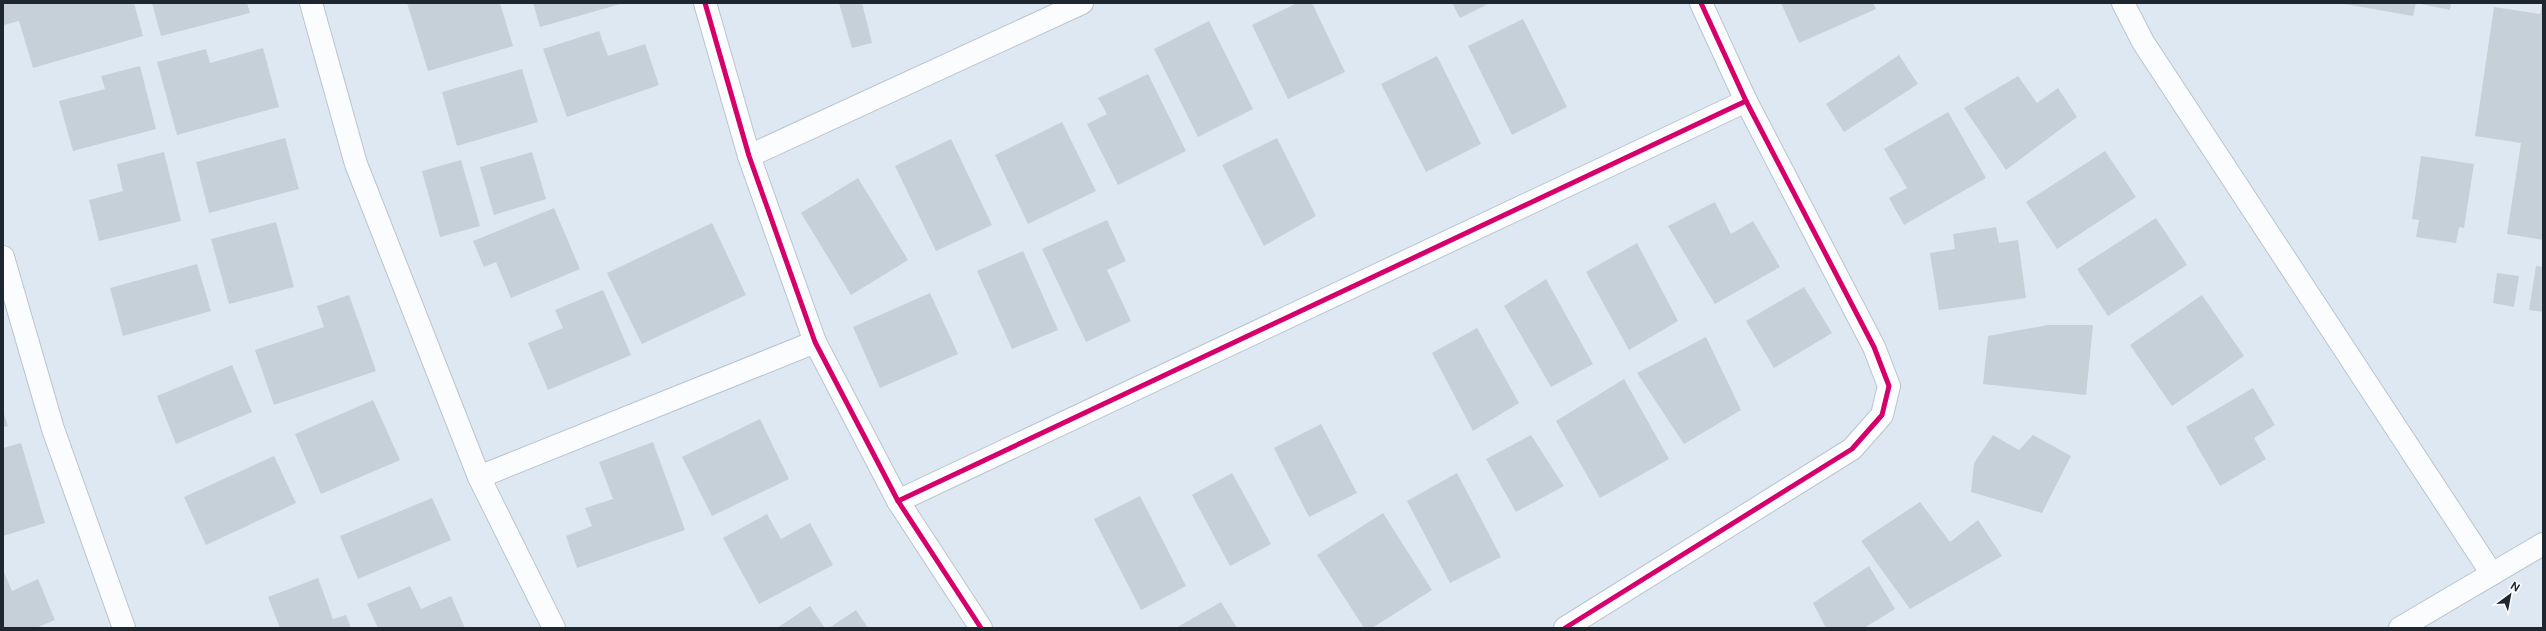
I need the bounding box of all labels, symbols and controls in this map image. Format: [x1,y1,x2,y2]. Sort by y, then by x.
north arrow [2490,575,2530,615]
text: N [2508,579,2522,594]

